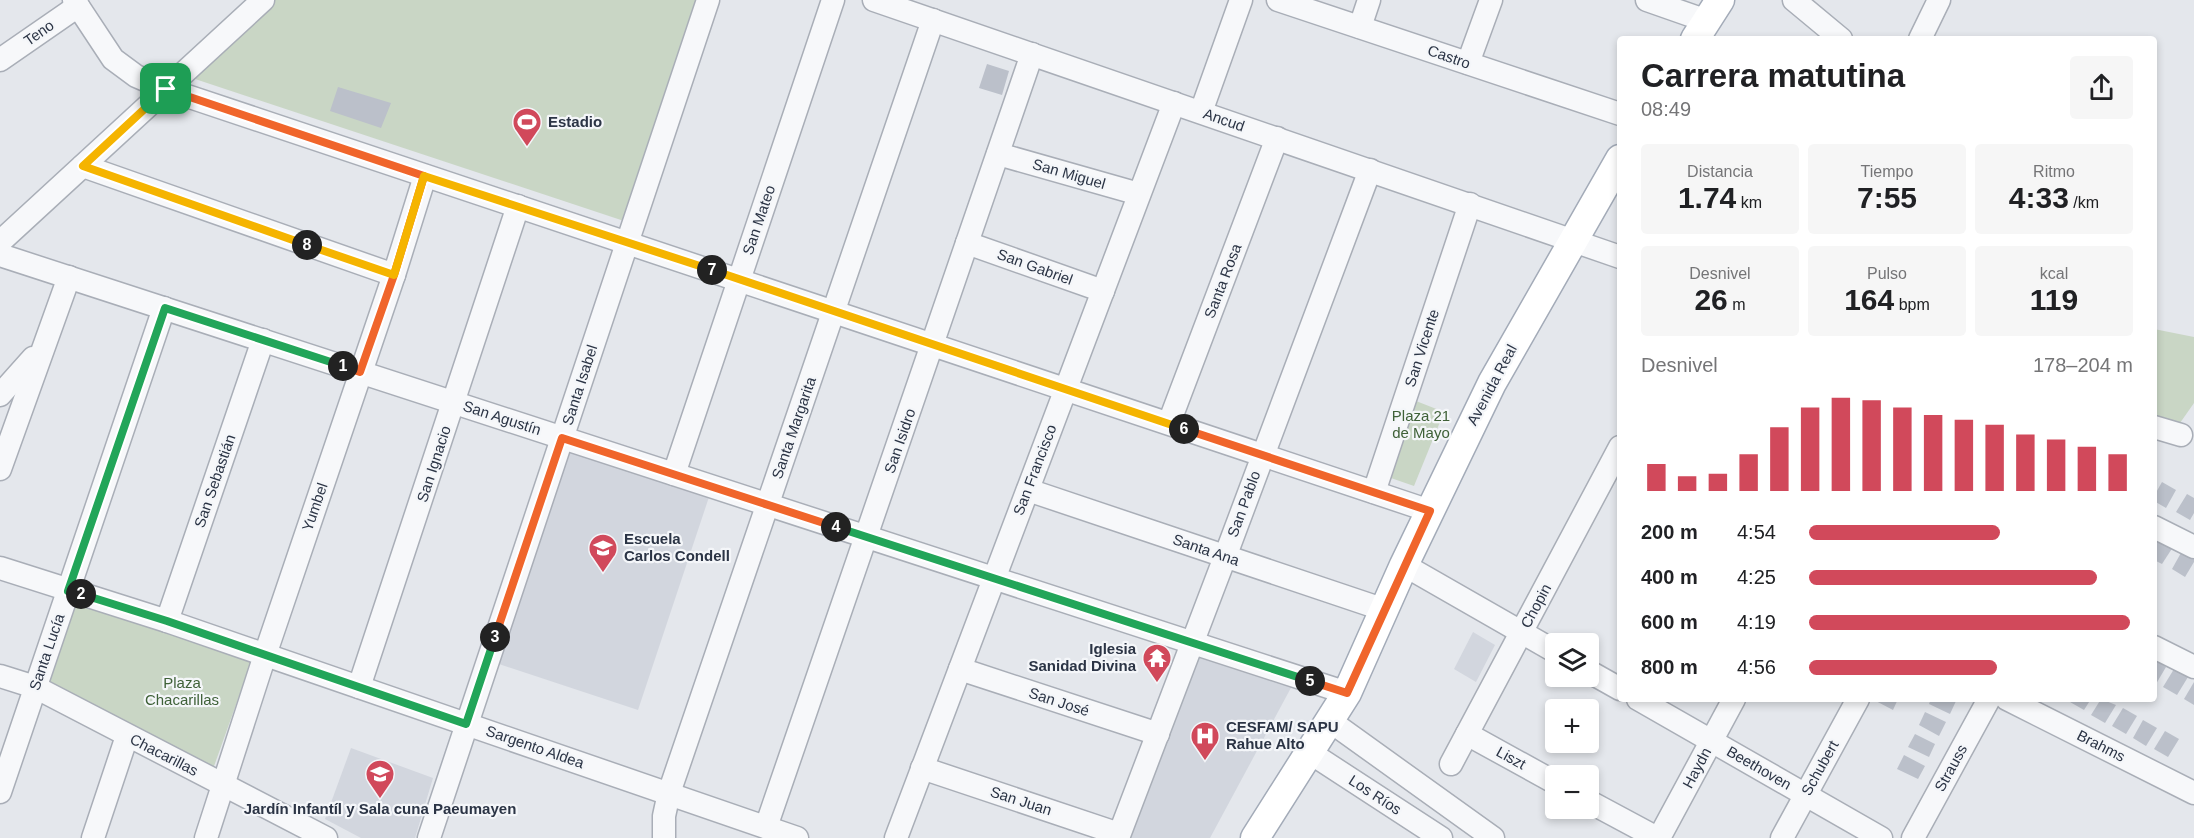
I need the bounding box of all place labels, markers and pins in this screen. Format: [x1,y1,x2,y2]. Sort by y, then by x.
pin [140,63,191,114]
sports icon: Estadio [511,106,543,148]
place label: Estadio [548,113,602,130]
pin: 8 [292,230,322,260]
pin: 7 [697,255,727,285]
pin: 1 [328,351,358,381]
pin: 6 [1169,414,1199,444]
pin: 4 [821,512,851,542]
place label: Escuela Carlos Condell [624,530,730,564]
school or university icon: Escuela Carlos Condell [587,532,619,574]
pin: 2 [66,579,96,609]
pin: 3 [480,622,510,652]
place label: Iglesia Sanidad Divina [1028,640,1137,674]
temple icon: Iglesia Sanidad Divina [1141,642,1173,684]
pin: 5 [1295,666,1325,696]
place label: CESFAM/ SAPU Rahue Alto [1226,718,1339,752]
hospital icon: CESFAM/ SAPU Rahue Alto [1189,720,1221,762]
school or university icon: Jardín Infantíl y Sala cuna Paeumayen [364,758,396,800]
place label: Jardín Infantíl y Sala cuna Paeumayen [244,800,516,817]

